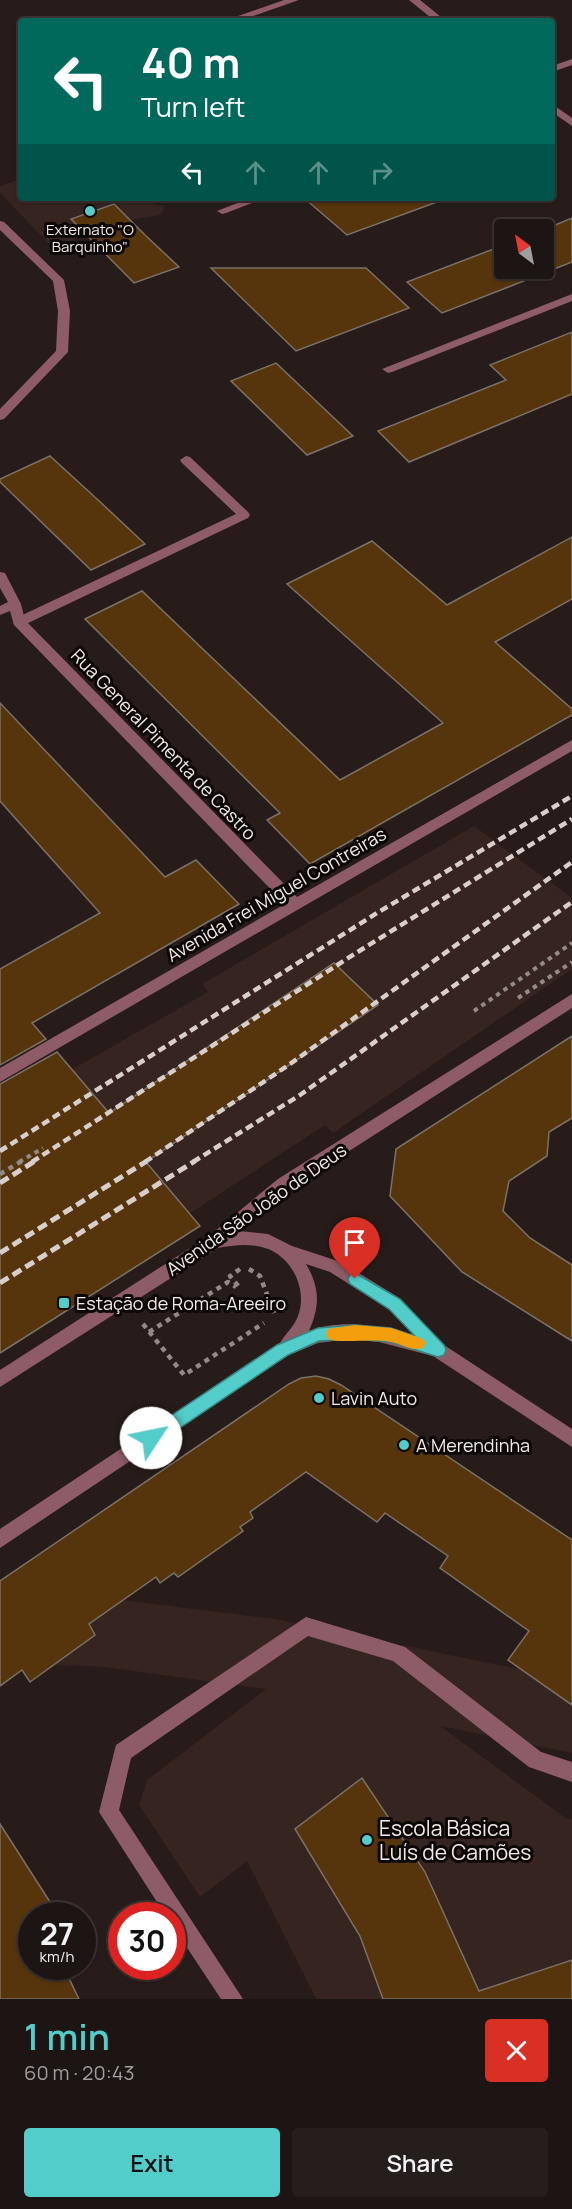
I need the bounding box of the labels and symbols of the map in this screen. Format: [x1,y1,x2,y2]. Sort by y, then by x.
marker: Externato "O Barquinho" [83,204,97,218]
place label: Externato "O Barquinho" [46,219,134,257]
north arrow [494,219,554,279]
street label: Rua General Pimenta de Castro [66,643,262,845]
street label: Avenida Frei Miguel Contreiras [162,821,390,967]
street label: Avenida São João de Deus [161,1138,351,1280]
pin [329,1217,380,1279]
place label: Estação de Roma-Areeiro [76,1291,286,1315]
marker: Estação de Roma-Areeiro [57,1296,71,1310]
place label: Lavin Auto [331,1386,417,1410]
marker: Lavin Auto [312,1391,326,1405]
position arrow [119,1406,183,1470]
place label: A Merendinha [416,1433,530,1457]
marker: A Merendinha [397,1438,411,1452]
place label: Escola Básica Luís de Camões [379,1814,531,1866]
marker: Escola Básica Luís de Camões [360,1833,374,1847]
speed limit sign: 30 [108,1902,186,1980]

